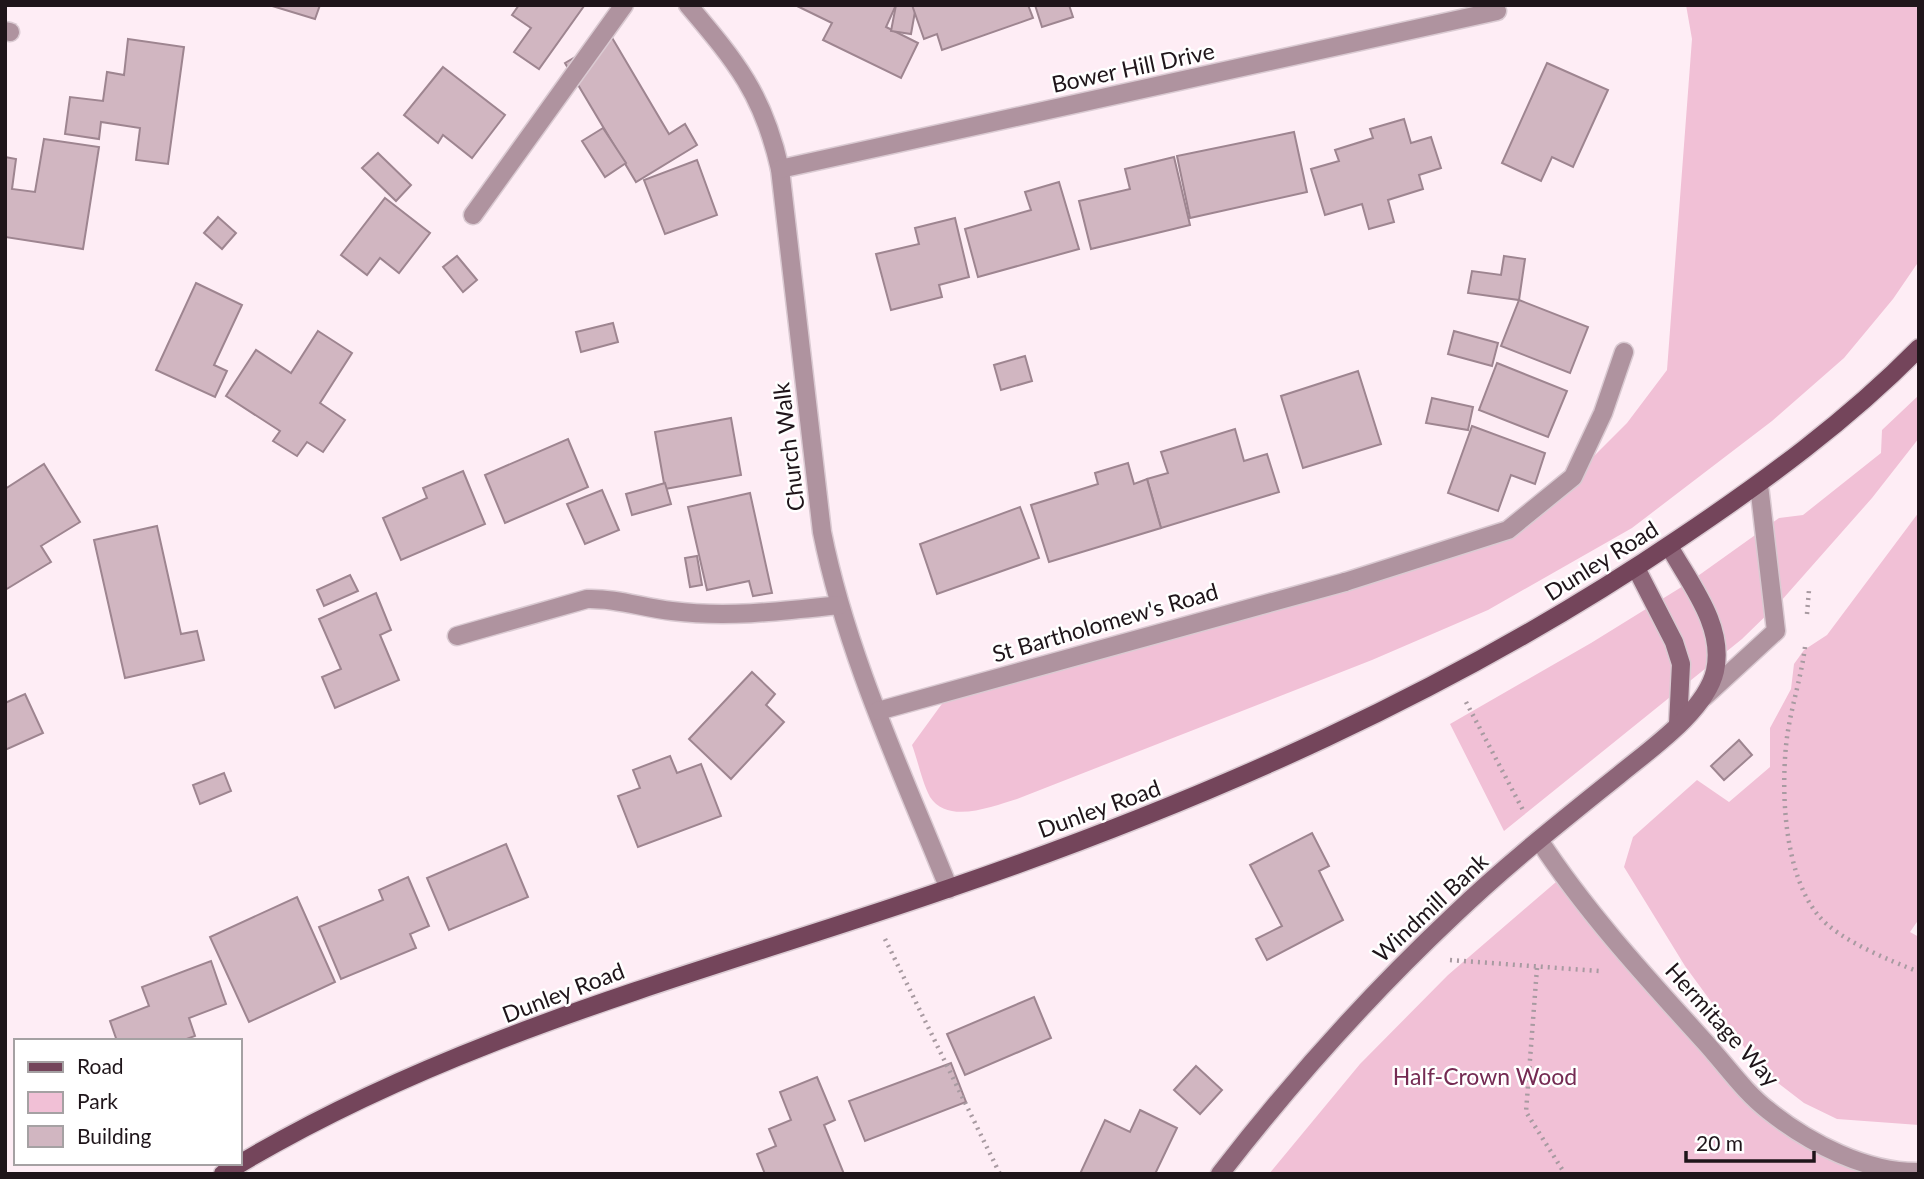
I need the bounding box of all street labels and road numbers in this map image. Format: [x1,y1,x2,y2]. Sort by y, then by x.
street label: Bower Hill Drive [1049,36,1217,98]
street label: Church Walk [766,381,810,513]
street label: Dunley Road [1539,514,1663,606]
street label: St Bartholomew's Road [989,576,1221,668]
street label: Dunley Road [1034,773,1164,843]
street label: Windmill Bank [1367,846,1493,967]
street label: Dunley Road [498,956,628,1028]
street label: Hermitage Way [1660,956,1786,1092]

